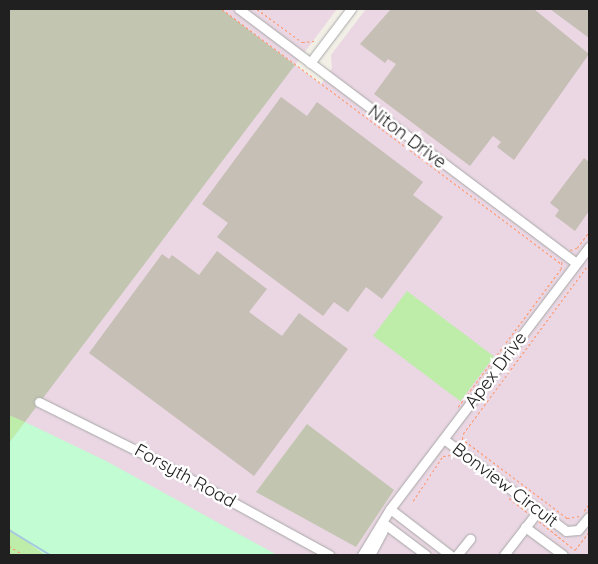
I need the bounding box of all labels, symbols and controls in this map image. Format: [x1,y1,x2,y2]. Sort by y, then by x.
street label: Niton Drive [364,101,450,173]
street label: Apex Drive [460,328,532,412]
street label: Bonview Circuit [448,438,562,532]
street label: Forsyth Road [131,439,239,513]

